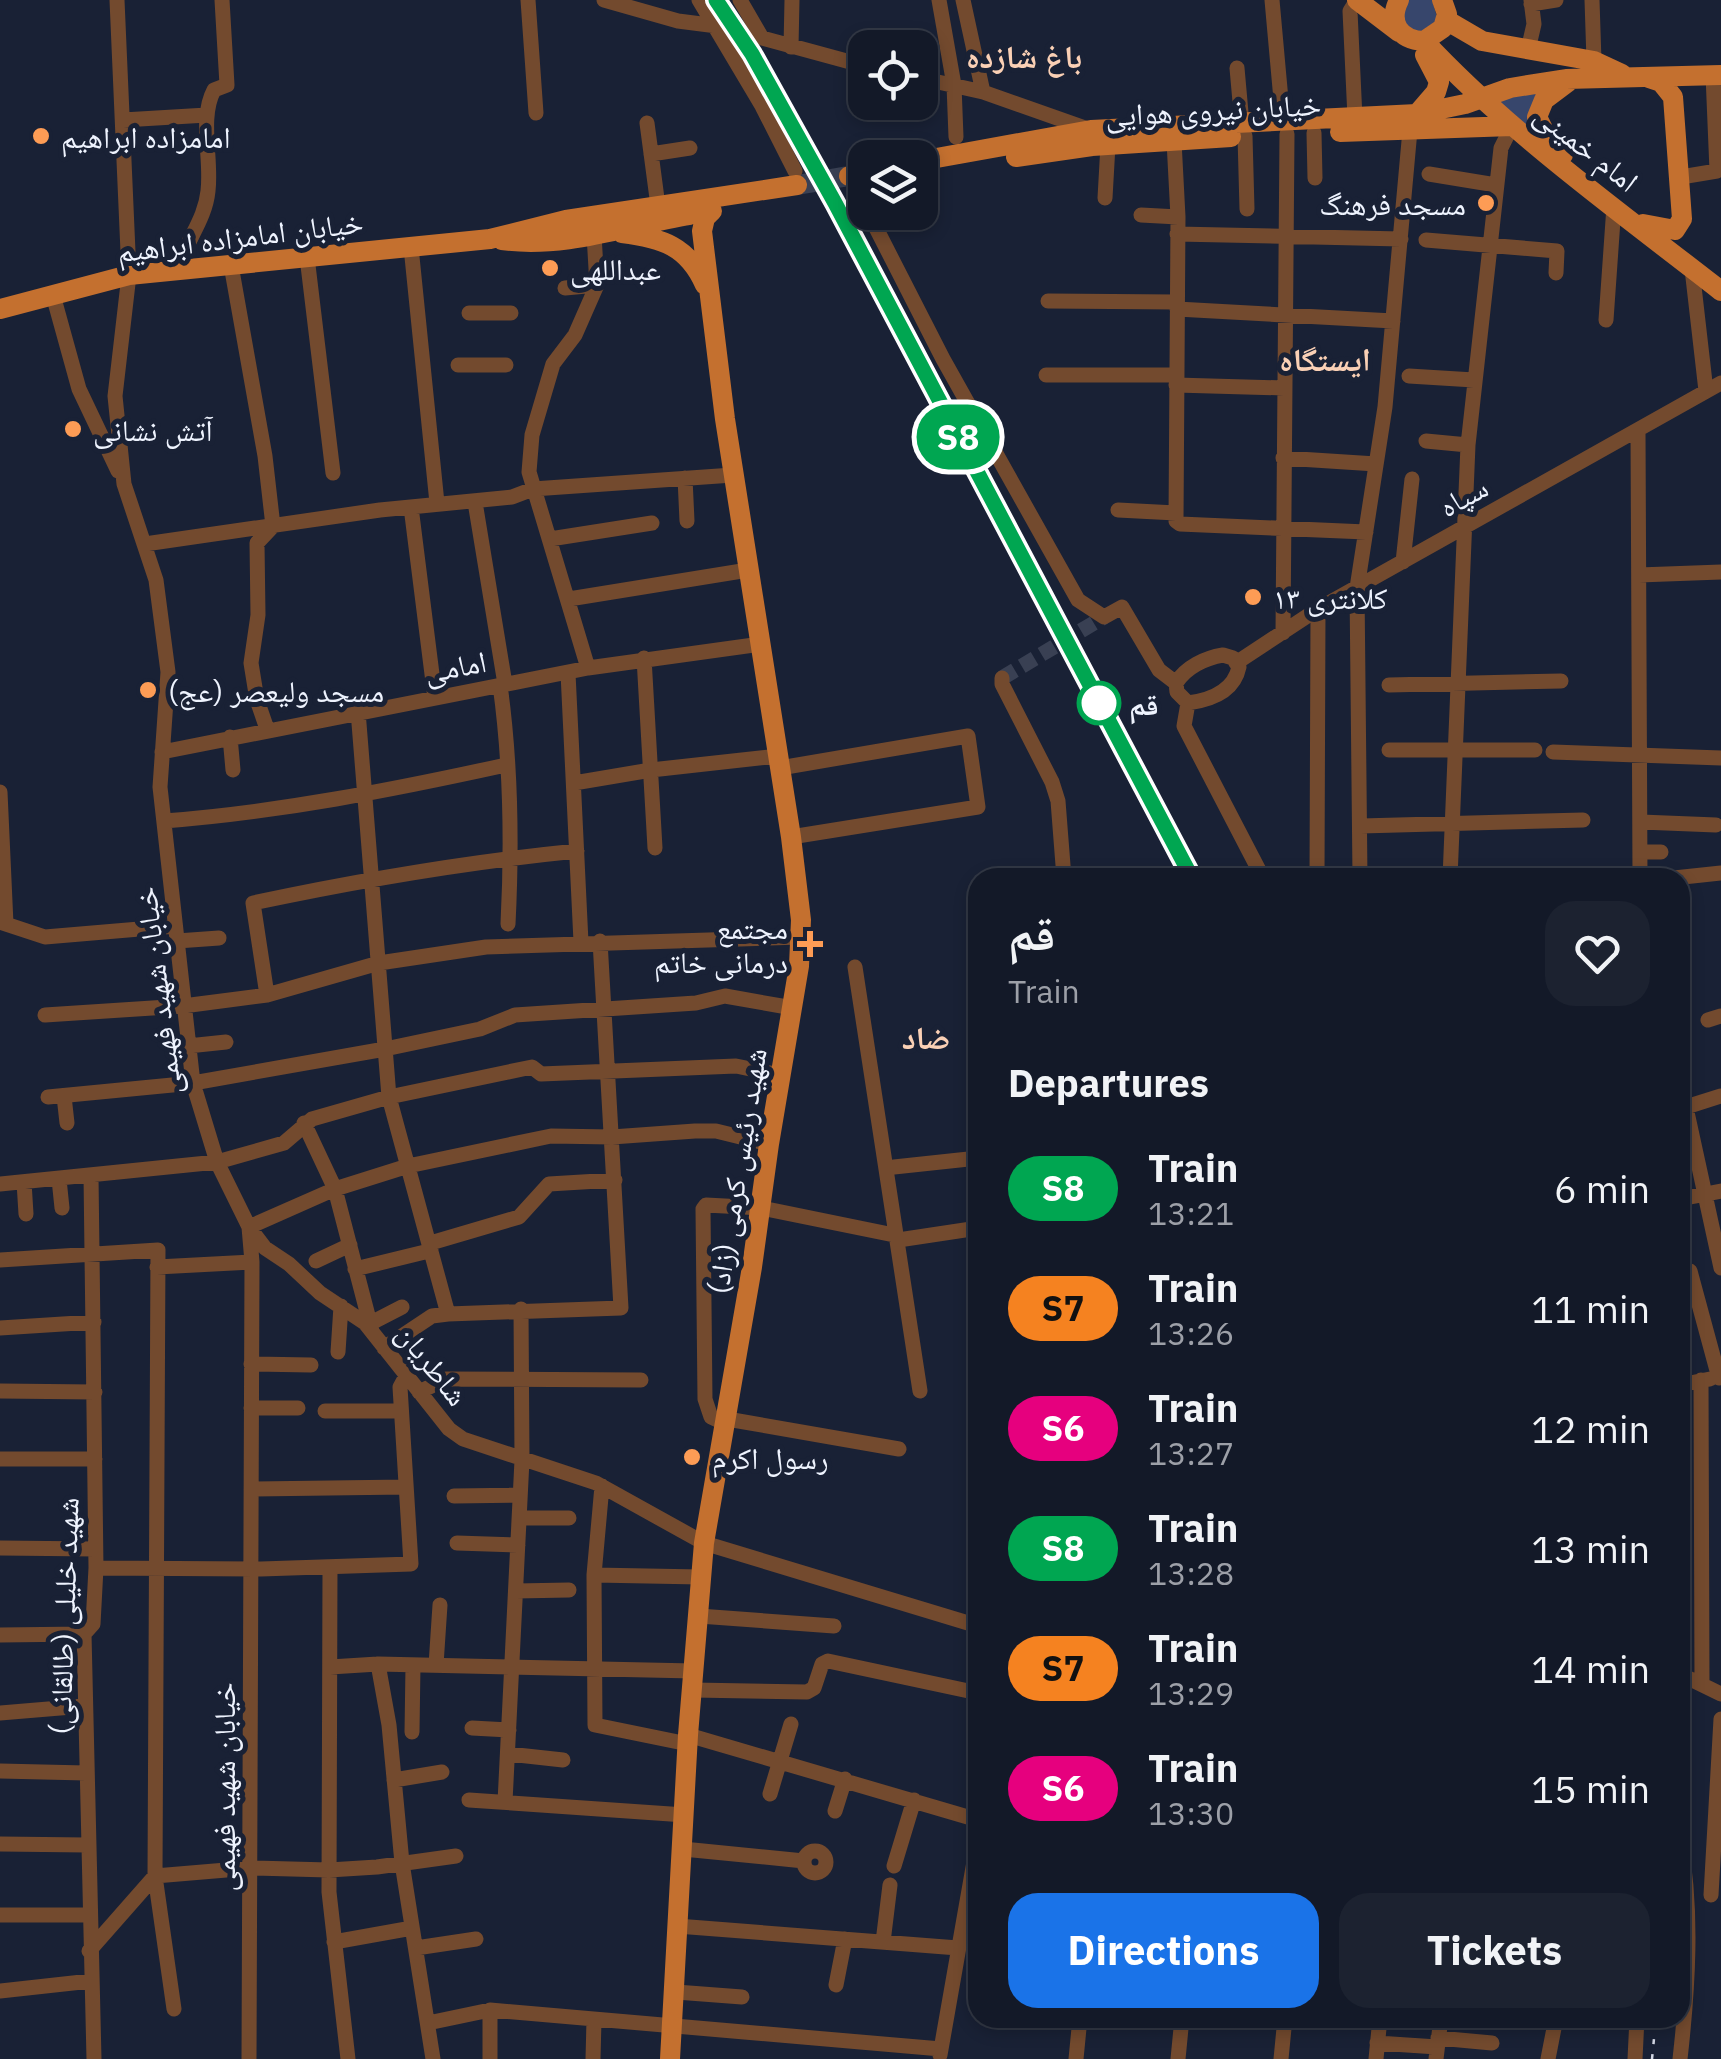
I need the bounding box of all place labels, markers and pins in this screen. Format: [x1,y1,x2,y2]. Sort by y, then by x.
place label: امامزاده ابراهیم [61,117,231,158]
marker: امامزاده ابراهیم [30,125,52,147]
place label: مسجد فرهنگ [1319,184,1466,223]
marker: مسجد فرهنگ [1475,192,1497,214]
place label: عبداللهی [570,249,661,288]
marker: عبداللهی [539,257,561,279]
place label: آتش نشانی [93,410,214,449]
marker: آتش نشانی [62,418,84,440]
place label: کلانتری ۱۳ [1273,578,1388,617]
marker: کلانتری ۱۳ [1242,586,1264,608]
place label: مسجد ولیعصر (عج) [168,671,384,711]
marker: مسجد ولیعصر (عج) [137,679,159,701]
marker: قم [1078,682,1120,724]
place label: قم [1129,684,1158,725]
place label: مجتمع درمانی خاتم [654,908,788,983]
marker: مجتمع درمانی خاتم [797,931,823,957]
place label: رسول اکرم [712,1438,829,1478]
marker: رسول اکرم [681,1446,703,1468]

